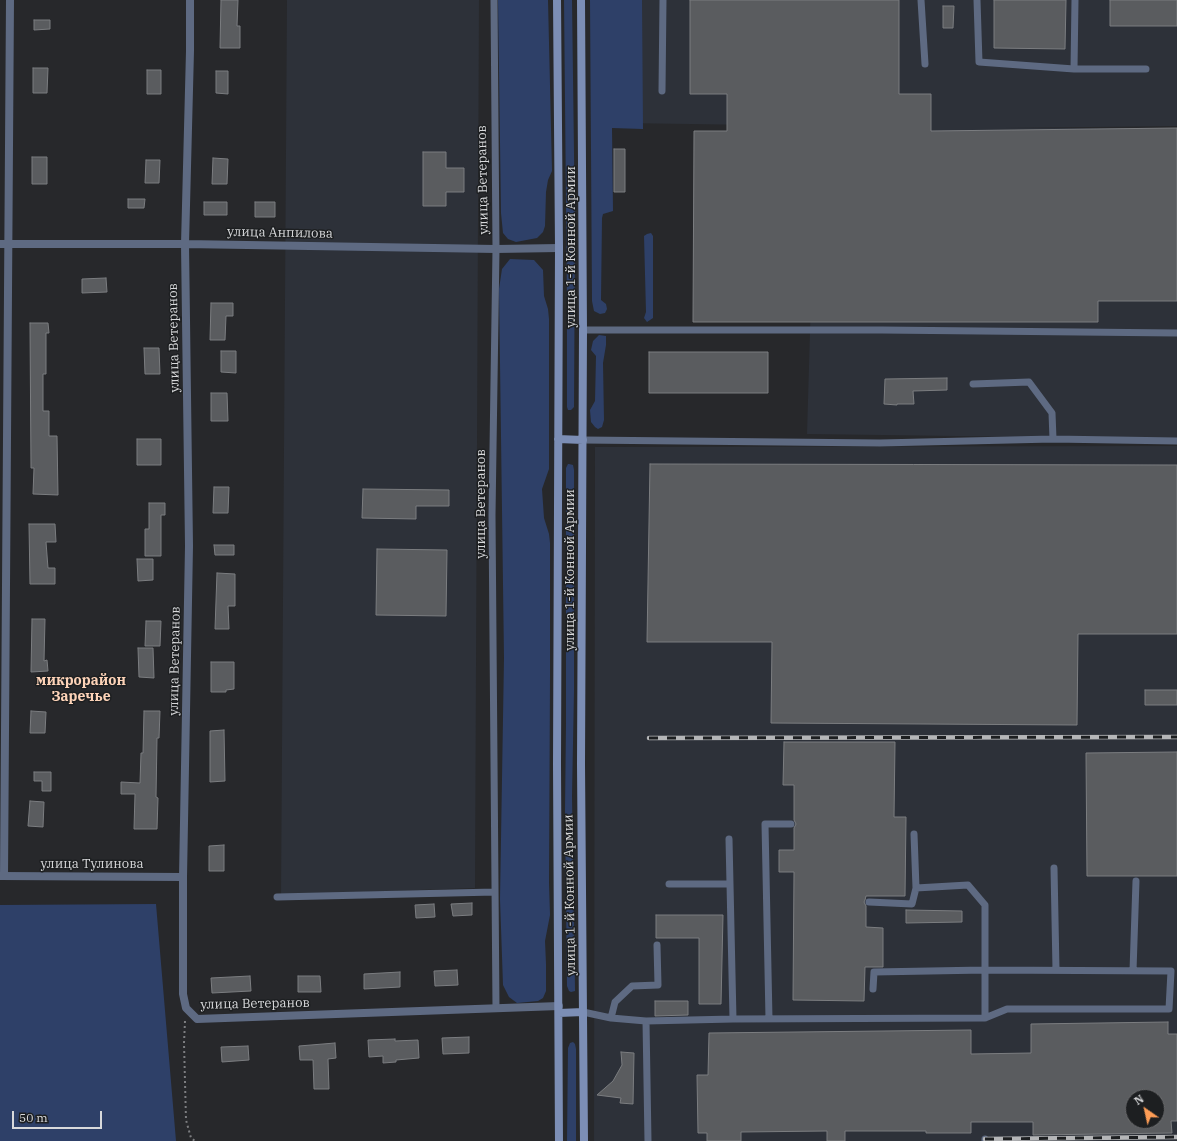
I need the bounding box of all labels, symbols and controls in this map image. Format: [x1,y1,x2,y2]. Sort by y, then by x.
street label: улица Ветеранов [474,125,492,235]
street label: улица 1-й Конной Армии [563,166,579,328]
street label: улица Анпилова [227,224,333,242]
street label: улица Ветеранов [165,283,183,393]
street label: улица Ветеранов [473,449,489,559]
street label: улица 1-й Конной Армии [562,489,578,651]
street label: улица Ветеранов [166,606,184,716]
district label: микрорайон Заречье [36,673,126,706]
street label: улица 1-й Конной Армии [561,814,579,976]
street label: улица Тулинова [40,856,144,872]
street label: улица Ветеранов [200,995,310,1013]
north arrow [1125,1089,1165,1129]
text: N [1131,1092,1146,1108]
scale bar [14,1103,104,1129]
text: 50 m [19,1110,48,1125]

